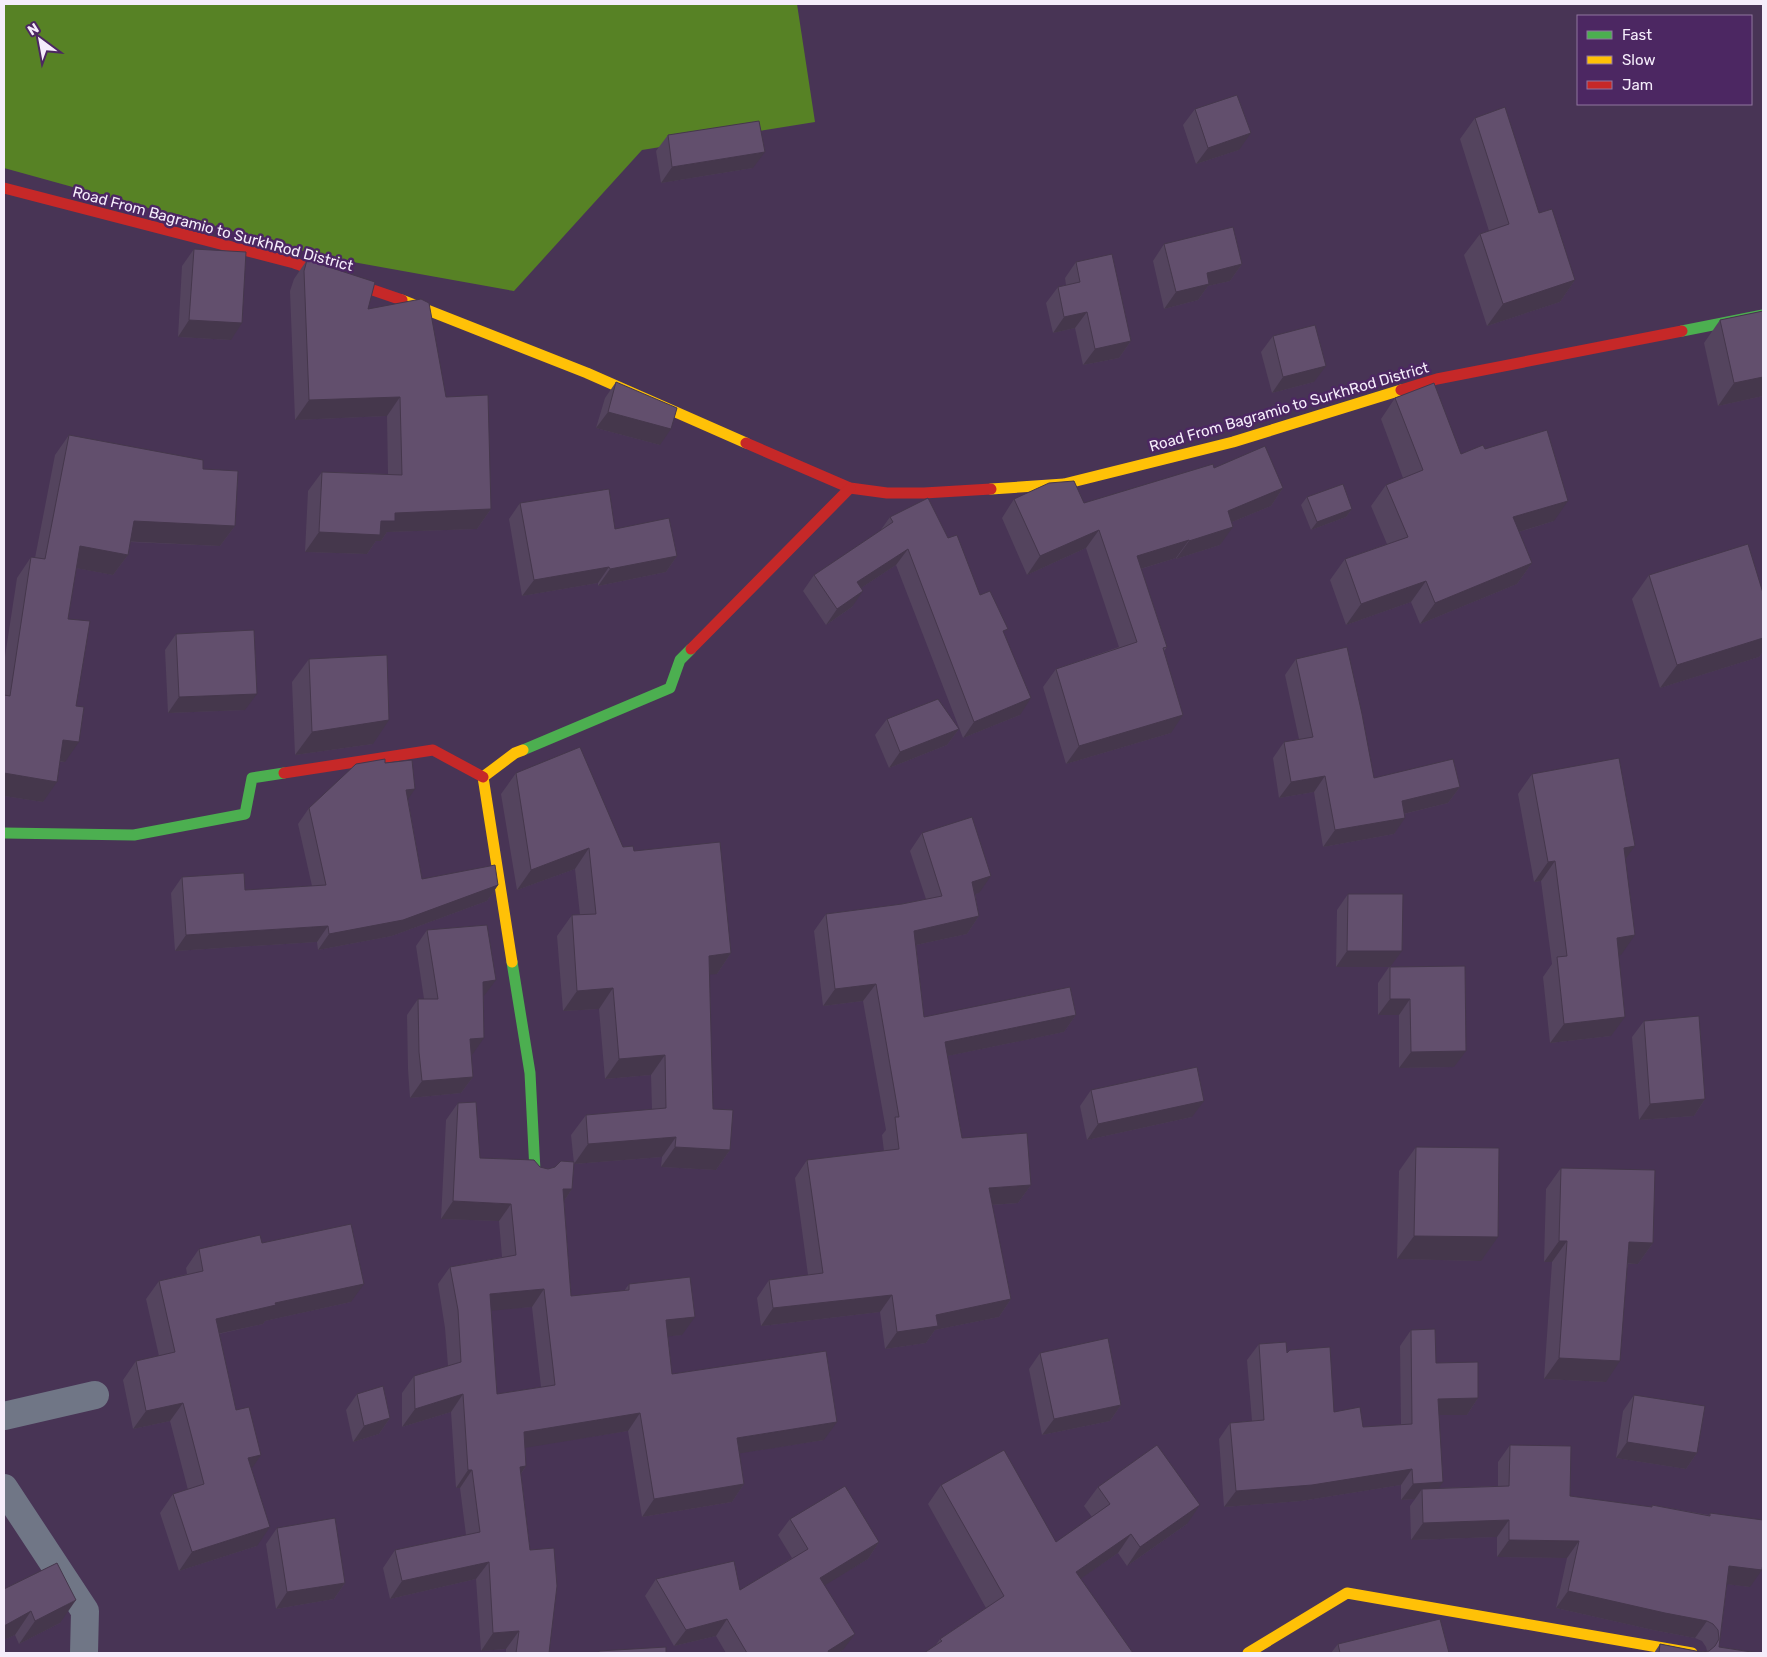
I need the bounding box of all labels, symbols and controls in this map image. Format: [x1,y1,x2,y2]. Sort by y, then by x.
north arrow [15,15,65,65]
legend [1577,15,1752,105]
text: N [25,20,42,39]
text: Fast [1622,26,1652,44]
text: Slow [1622,51,1655,69]
text: Jam [1622,76,1653,94]
street label: Road From Bagramio to SurkhRod District [71,183,355,275]
street label: Road From Bagramio to SurkhRod District [1147,358,1431,456]

